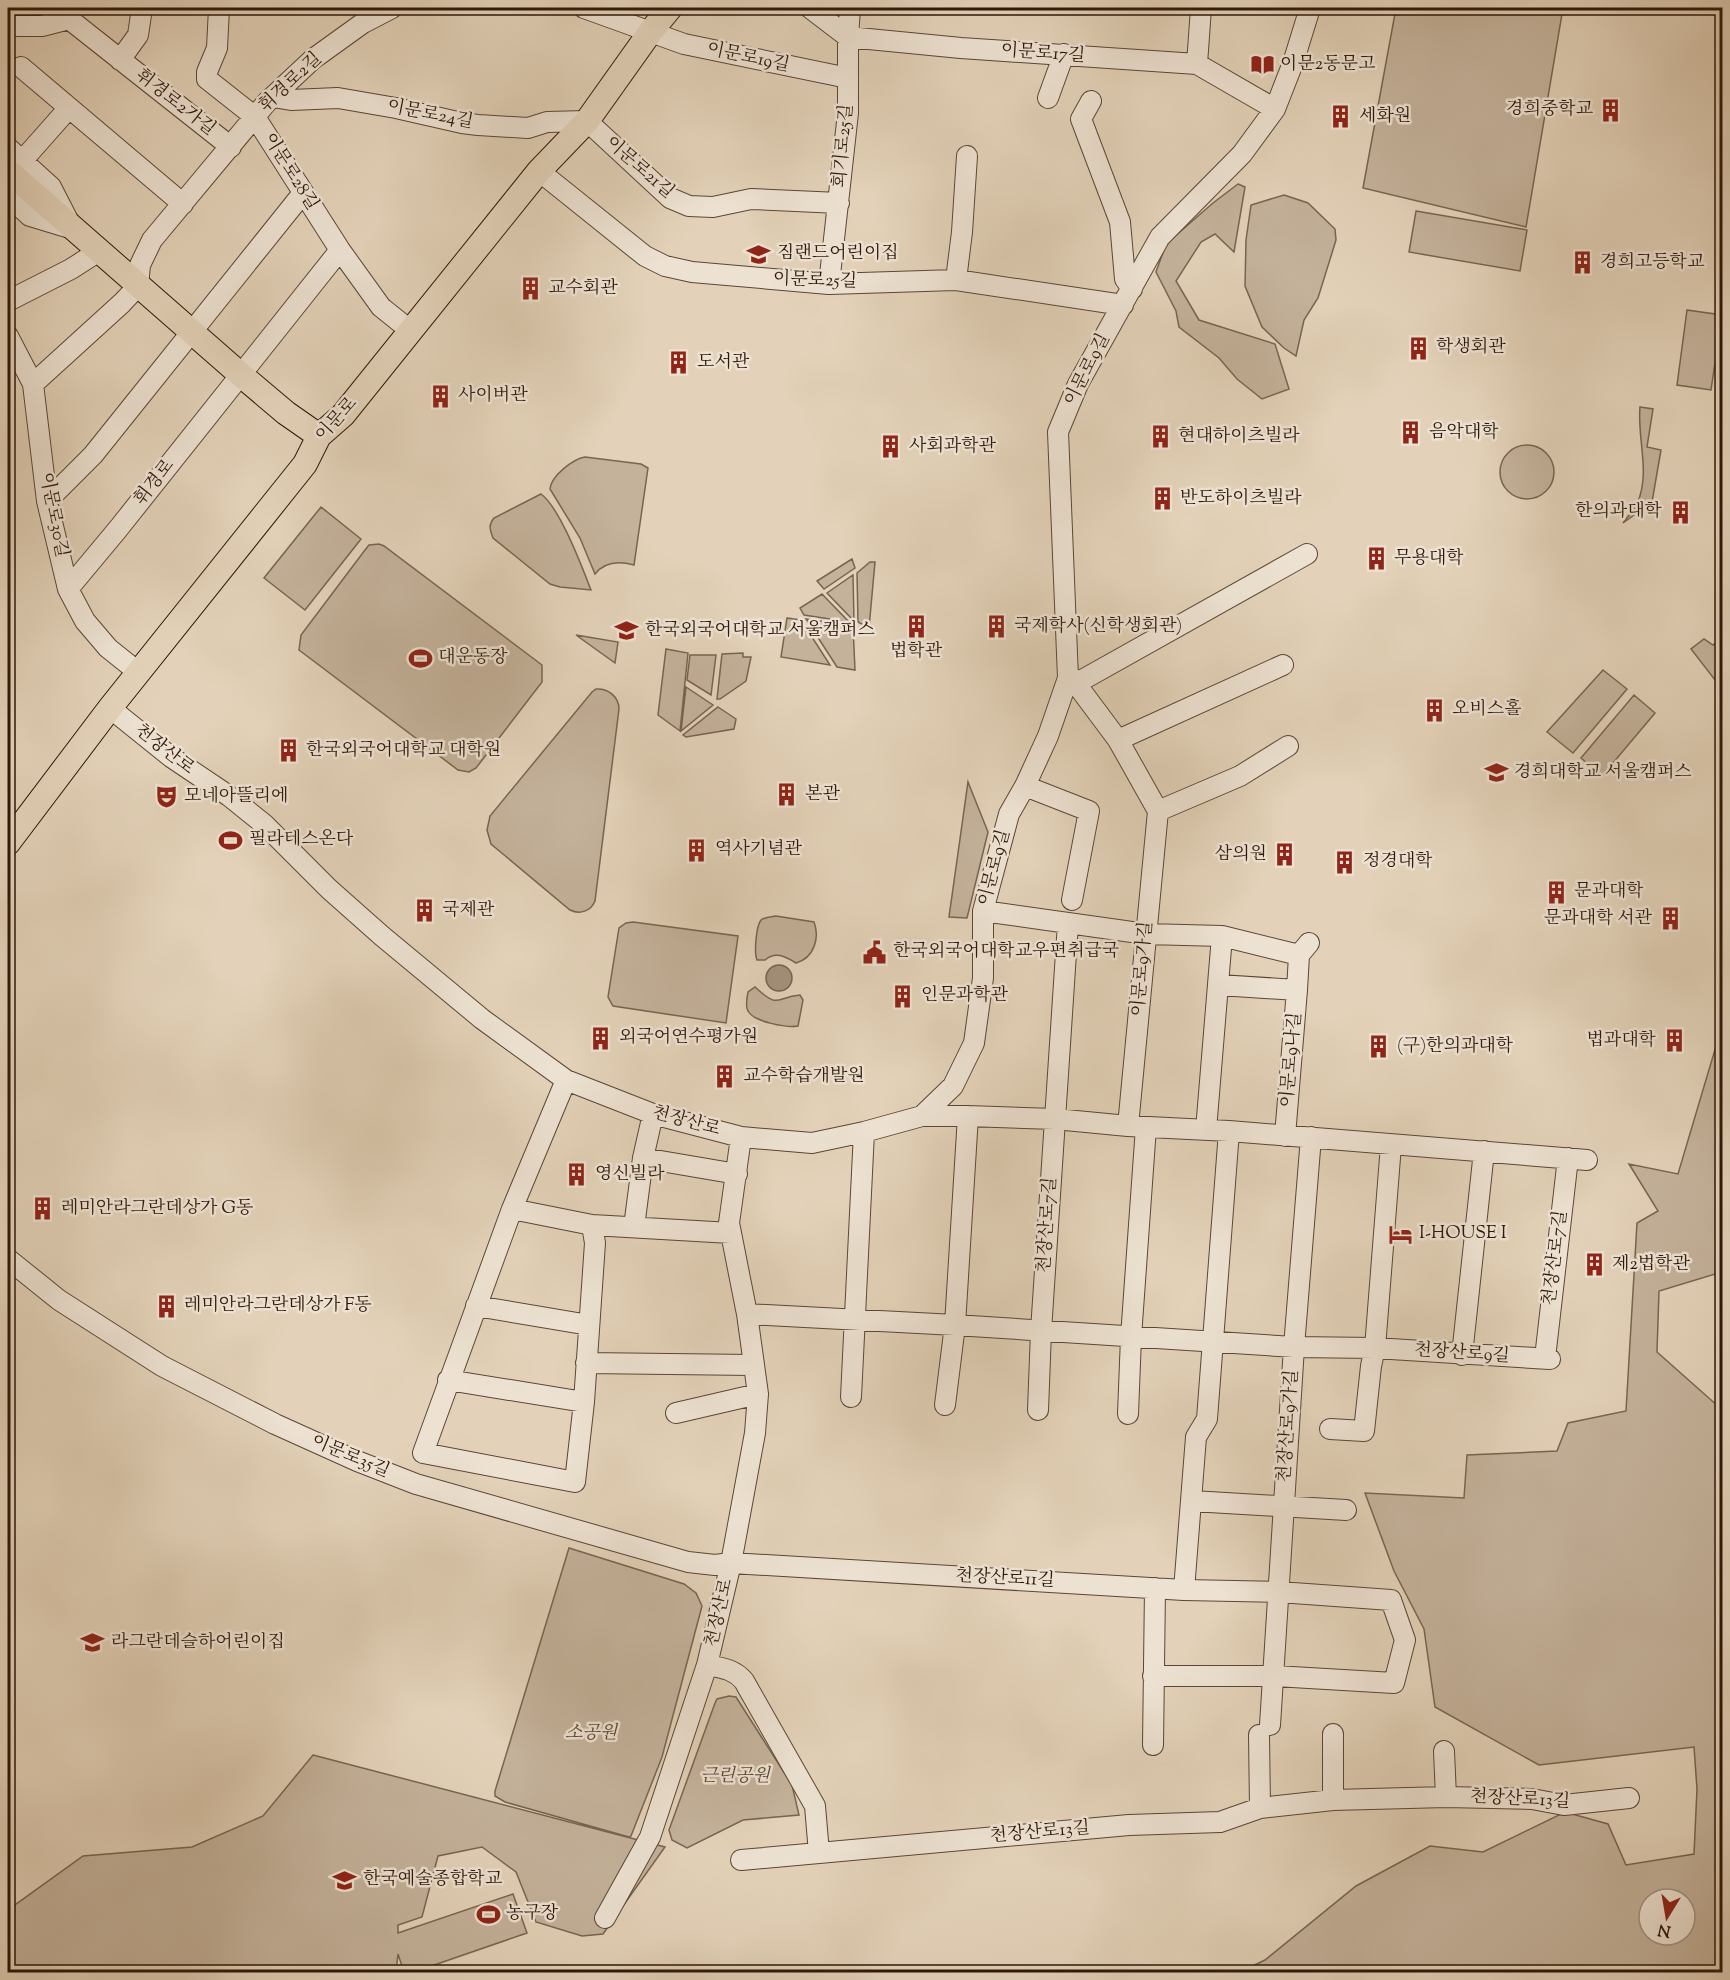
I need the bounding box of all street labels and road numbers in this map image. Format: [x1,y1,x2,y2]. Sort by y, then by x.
street label: 이문로19길 [704,37,792,79]
street label: 이문로17길 [1000,38,1086,70]
street label: 휘경로2길 [254,47,328,119]
street label: 휘경로2가길 [129,63,221,143]
street label: 이문로24길 [385,94,475,136]
street label: 회기로25길 [827,103,861,189]
street label: 이문로28길 [256,128,324,216]
street label: 이문로21길 [599,131,679,205]
street label: 이문로25길 [773,267,857,295]
street label: 이문로9길 [1059,329,1117,411]
street label: 이문로 [310,392,364,448]
street label: 휘경로 [129,454,181,512]
street label: 이문로30길 [32,470,74,560]
street label: 천장산로 [129,718,199,782]
street label: 이문로9길 [972,827,1018,909]
street label: 이문로9가길 [1126,920,1160,1018]
street label: 이문로9나길 [1275,1011,1309,1109]
street label: 천장산로 [649,1100,723,1144]
street label: 천장산로7길 [1032,1176,1064,1274]
street label: 천장산로7길 [1537,1209,1575,1307]
street label: 천장산로9길 [1413,1338,1511,1370]
street label: 천장산로9가길 [1272,1369,1306,1483]
street label: 이문로35길 [307,1429,393,1485]
street label: 천장산로11길 [955,1563,1055,1595]
street label: 천장산로 [700,1576,740,1650]
street label: 천장산로13길 [1469,1784,1571,1816]
street label: 천장산로13길 [989,1816,1091,1850]

